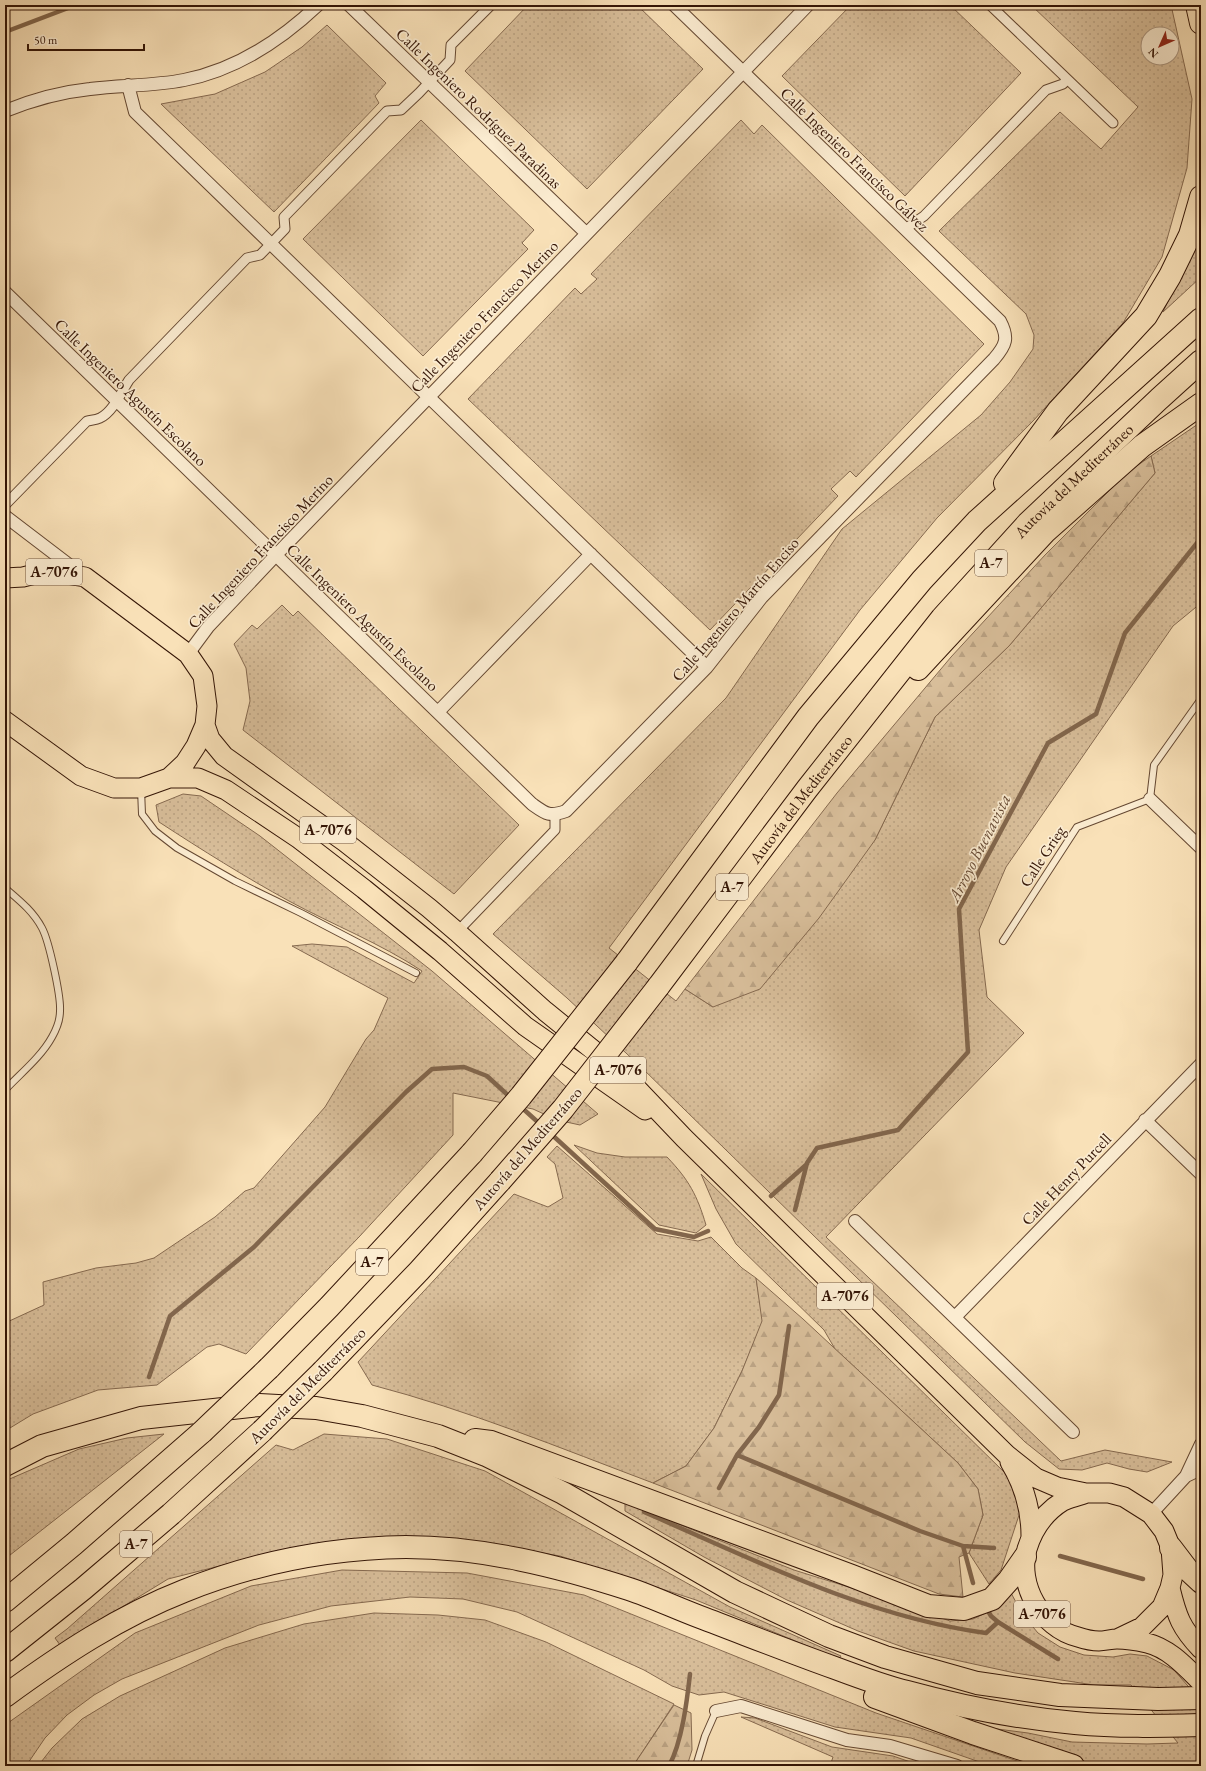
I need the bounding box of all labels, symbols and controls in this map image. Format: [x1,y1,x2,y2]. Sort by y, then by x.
street label: Calle Ingeniero Rodríguez Paradinas [391,23,566,193]
scale bar [28,26,144,52]
north arrow [1140,26,1180,66]
text: 50 m [34,32,58,48]
text: N [1145,45,1161,61]
street label: Calle Ingeniero Francisco Gálvez [776,83,934,236]
street label: Calle Ingeniero Francisco Merino [406,236,563,397]
street label: Calle Ingeniero Agustín Escolano [50,314,211,471]
street label: Autovía del Mediterráneo [1009,419,1138,543]
street label: Calle Ingeniero Francisco Merino [183,469,338,633]
street label: Calle Ingeniero Martín Enciso [667,533,804,686]
street label: Calle Ingeniero Agustín Escolano [282,539,443,696]
road number: A-7 [975,550,1007,576]
road number: A-7076 [26,559,82,585]
street label: Autovía del Mediterráneo [744,730,857,869]
water label: Arroyo Buenavista [941,790,1016,907]
road number: A-7076 [300,817,356,843]
street label: Calle Grieg [1015,821,1071,891]
road number: A-7 [716,874,748,900]
road number: A-7076 [590,1057,646,1083]
street label: Autovía del Mediterráneo [467,1082,587,1215]
street label: Calle Henry Purcell [1017,1129,1116,1230]
road number: A-7 [356,1249,388,1275]
road number: A-7076 [817,1283,873,1309]
street label: Autovía del Mediterráneo [244,1322,370,1449]
road number: A-7 [120,1531,152,1557]
road number: A-7076 [1014,1601,1070,1627]

